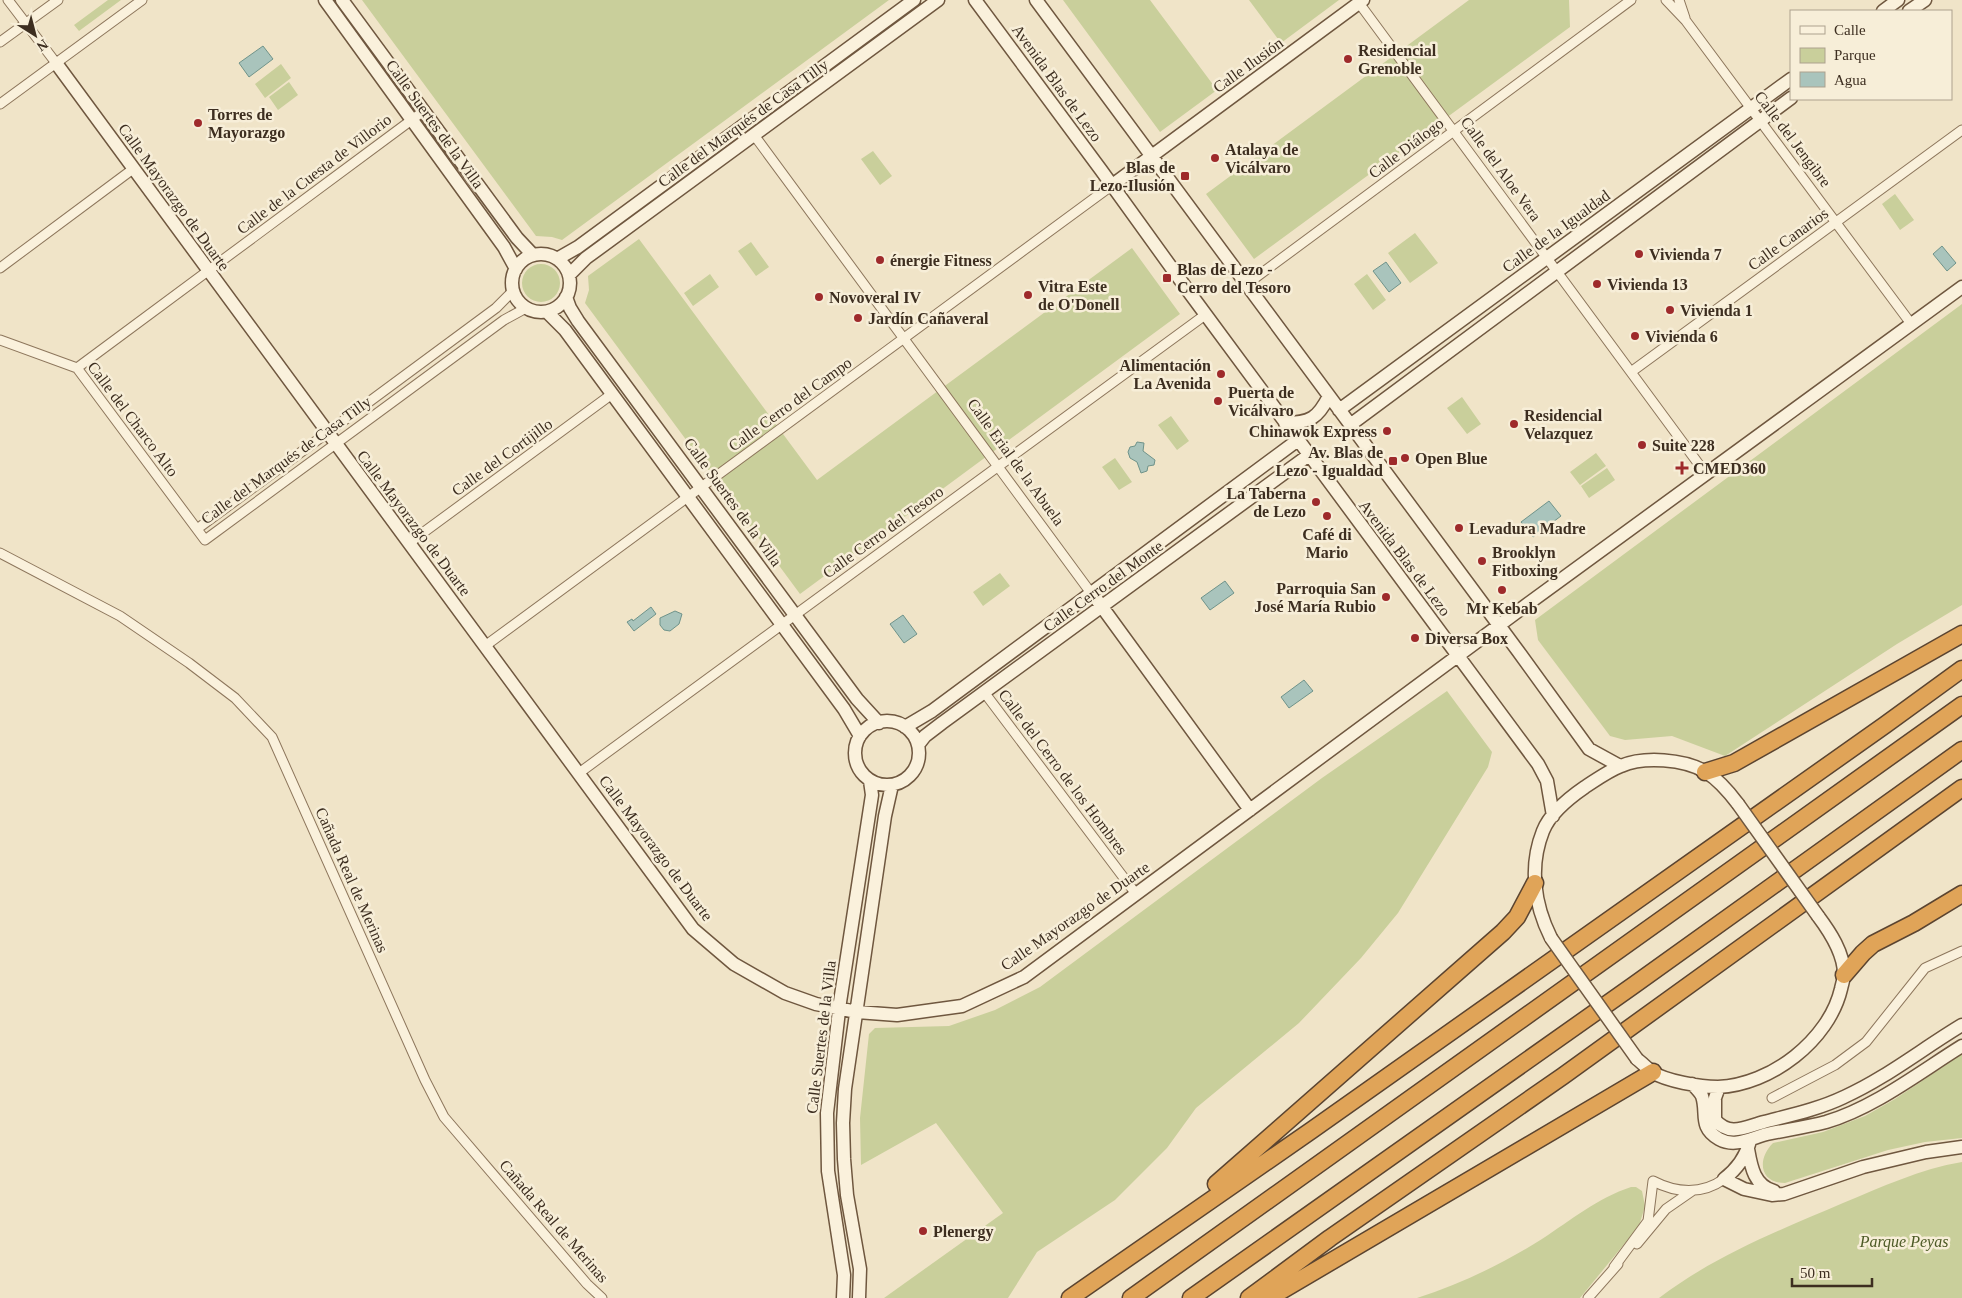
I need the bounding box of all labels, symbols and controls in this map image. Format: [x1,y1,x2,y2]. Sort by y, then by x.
north arrow [10,10,60,60]
legend [1790,10,1952,100]
street label: Avenida Blas de Lezo [1009,21,1105,145]
text: Calle [1834,22,1866,38]
street label: Calle Ilusión [1210,34,1286,96]
text: N [34,36,51,54]
place label: Residencial Grenoble [1358,42,1437,77]
text: Parque [1834,47,1876,63]
marker: Residencial Grenoble [1342,53,1354,65]
street label: Calle del Marqués de Casa Tilly [655,56,832,191]
street label: Calle Suertes de la Villa [383,57,487,191]
text: Agua [1834,72,1867,88]
street label: Calle del Jengibre [1751,88,1835,191]
place label: Torres de Mayorazgo [208,106,285,142]
street label: Calle de la Cuesta de Villorio [234,110,394,238]
street label: Calle Diálogo [1365,114,1447,182]
street label: Calle del Aloe Vera [1458,114,1544,224]
marker: Torres de Mayorazgo [192,117,204,129]
street label: Calle Mayorazgo de Duarte [114,120,233,274]
place label: Atalaya de Vicálvaro [1225,141,1298,176]
marker: Atalaya de Vicálvaro [1209,152,1221,164]
place label: Blas de Lezo-Ilusión [1090,159,1175,194]
marker: Blas de Lezo-Ilusión [1179,170,1191,182]
street label: Calle de la Igualdad [1499,186,1614,276]
street label: Calle Canarios [1745,204,1831,274]
place label: Vivienda 7 [1649,246,1722,263]
marker: Vivienda 7 [1633,248,1645,260]
place label: énergie Fitness [890,252,992,270]
marker: énergie Fitness [874,254,886,266]
place label: Blas de Lezo - Cerro del Tesoro [1177,261,1291,296]
marker: Blas de Lezo - Cerro del Tesoro [1161,272,1173,284]
place label: Vivienda 13 [1607,276,1688,293]
place label: Vitra Este de O'Donell [1038,278,1120,313]
marker: Vivienda 13 [1591,278,1603,290]
place label: Novoveral IV [829,289,921,306]
marker: Vitra Este de O'Donell [1022,289,1034,301]
marker: Novoveral IV [813,291,825,303]
place label: Vivienda 1 [1680,302,1753,319]
marker: Vivienda 1 [1664,304,1676,316]
place label: Jardín Cañaveral [868,310,989,327]
marker: Jardín Cañaveral [852,312,864,324]
place label: Vivienda 6 [1645,328,1718,345]
marker: Vivienda 6 [1629,330,1641,342]
street label: Calle Cerro del Campo [725,354,855,455]
place label: Alimentación La Avenida [1119,357,1211,392]
street label: Calle del Charco Alto [84,358,182,480]
marker: Alimentación La Avenida [1215,368,1227,380]
place label: Puerta de Vicálvaro [1228,384,1294,419]
street label: Calle del Marqués de Casa Tilly [198,393,375,528]
street label: Calle Erial de la Abuela [964,395,1068,529]
marker: Puerta de Vicálvaro [1212,395,1224,407]
place label: Residencial Velazquez [1524,407,1603,443]
street label: Calle del Cortijillo [448,415,556,500]
marker: Residencial Velazquez [1508,418,1520,430]
place label: Chinawok Express [1249,423,1377,441]
marker: Chinawok Express [1381,425,1393,437]
street label: Calle Suertes de la Villa [681,435,785,569]
place label: Suite 228 [1652,437,1715,454]
marker: Suite 228 [1636,439,1648,451]
place label: Av. Blas de Lezo - Igualdad [1275,444,1383,480]
street label: Calle Mayorazgo de Duarte [353,447,474,600]
place label: Open Blue [1415,450,1487,468]
marker: Open Blue [1399,452,1411,464]
marker: Av. Blas de Lezo - Igualdad [1387,455,1399,467]
place label: CMED360 [1693,460,1766,477]
marker: CMED360 [1675,461,1689,475]
street label: Calle Cerro del Tesoro [819,483,947,581]
place label: La Taberna de Lezo [1226,485,1306,520]
marker: La Taberna de Lezo [1310,496,1322,508]
street label: Avenida Blas de Lezo [1356,497,1454,619]
marker: Café di Mario [1321,510,1333,522]
place label: Levadura Madre [1469,520,1586,537]
marker: Levadura Madre [1453,522,1465,534]
place label: Café di Mario [1302,526,1352,561]
street label: Calle Cerro del Monte [1040,537,1166,635]
place label: Brooklyn Fitboxing [1492,544,1558,580]
marker: Brooklyn Fitboxing [1476,555,1488,567]
place label: Parroquia San José María Rubio [1254,580,1376,615]
marker: Mr Kebab [1496,584,1508,596]
marker: Parroquia San José María Rubio [1380,591,1392,603]
place label: Mr Kebab [1466,600,1538,617]
place label: Diversa Box [1425,630,1508,647]
marker: Diversa Box [1409,632,1421,644]
street label: Calle del Cerro de los Hombres [995,686,1131,858]
street label: Calle Mayorazgo de Duarte [595,772,716,925]
street label: Cañada Real de Merinas [312,805,392,955]
street label: Calle Mayorazgo de Duarte [998,858,1153,975]
street label: Calle Suertes de la Villa [803,959,839,1115]
street label: Cañada Real de Merinas [496,1156,612,1286]
place label: Plenergy [933,1223,993,1241]
marker: Plenergy [917,1225,929,1237]
park label: Parque Peyas [1859,1233,1948,1251]
scale bar [1792,1256,1872,1288]
text: 50 m [1800,1265,1831,1281]

